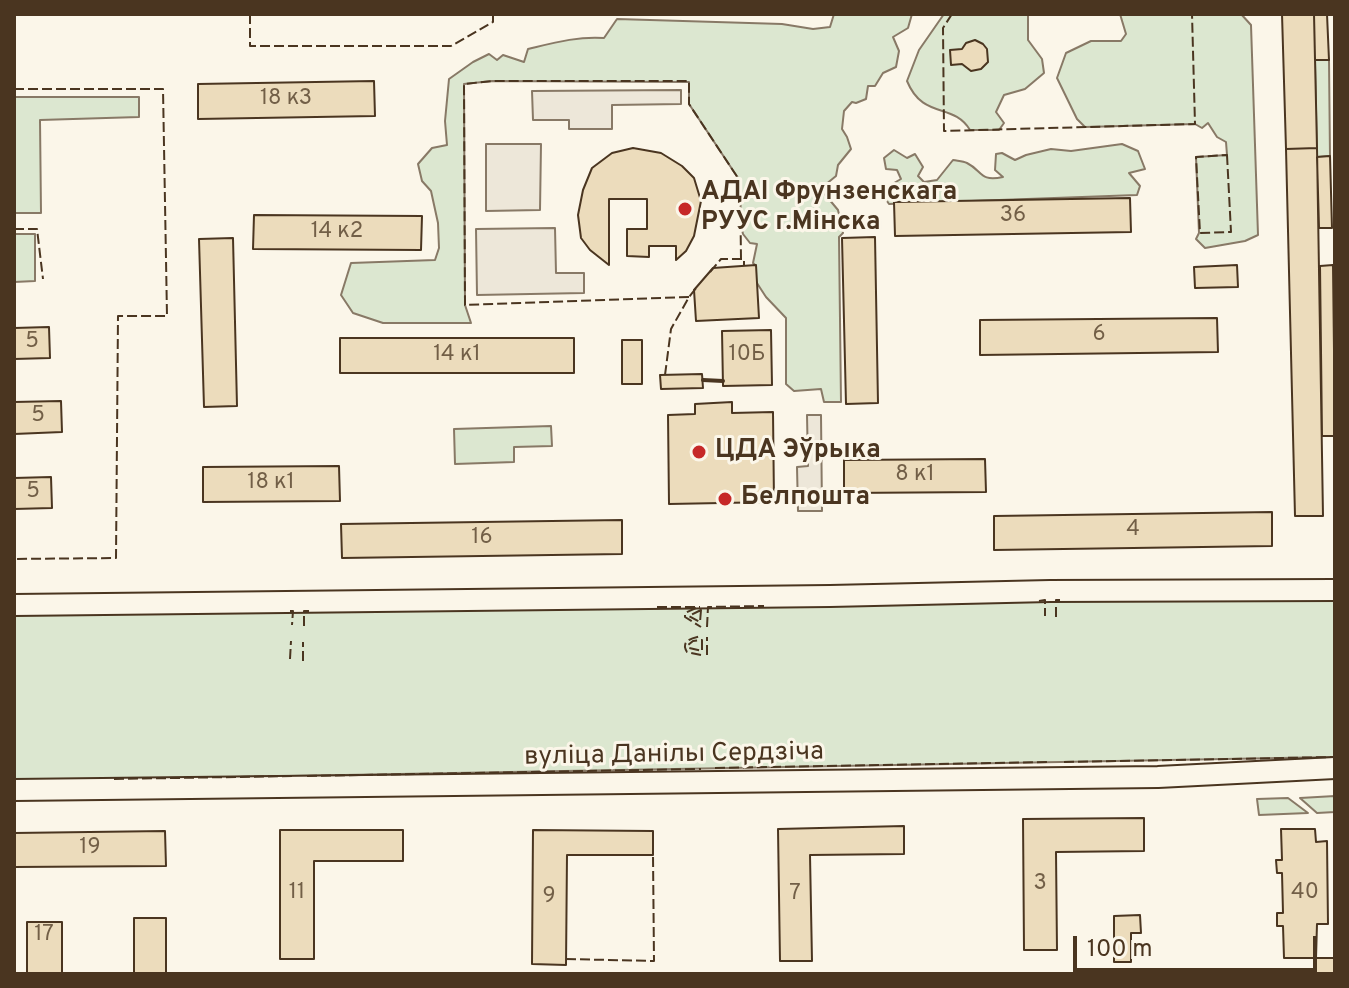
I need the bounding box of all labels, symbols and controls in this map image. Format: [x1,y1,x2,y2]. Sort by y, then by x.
house number: 18 к3 [260,87,312,113]
place label: АДАІ Фрунзенскага РУУС г.Мінска [701,178,957,240]
marker: АДАІ Фрунзенскага РУУС г.Мінска [676,200,694,218]
house number: 36 [1000,204,1026,230]
house number: 14 к2 [311,220,363,246]
house number: 6 [1092,323,1106,349]
house number: 5 [25,330,39,356]
house number: 14 к1 [433,343,481,369]
house number: 10Б [729,343,765,369]
house number: 5 [31,404,45,430]
place label: ЦДА Эўрыка [715,436,881,468]
marker: ЦДА Эўрыка [690,443,708,461]
house number: 8 к1 [895,463,935,489]
house number: 18 к1 [247,471,295,497]
house number: 5 [26,480,40,506]
place label: Белпошта [741,483,870,515]
marker: Белпошта [716,490,734,508]
house number: 4 [1126,518,1140,544]
house number: 16 [471,526,493,552]
street label: вуліца Данілы Сердзіча [524,738,824,774]
house number: 19 [79,836,101,862]
house number: 3 [1033,872,1047,898]
house number: 11 [289,881,305,907]
house number: 40 [1291,881,1319,907]
house number: 7 [789,882,801,908]
house number: 9 [542,885,556,911]
scale bar [1077,920,1321,970]
house number: 17 [34,923,54,949]
text: 100 m [1087,935,1153,965]

